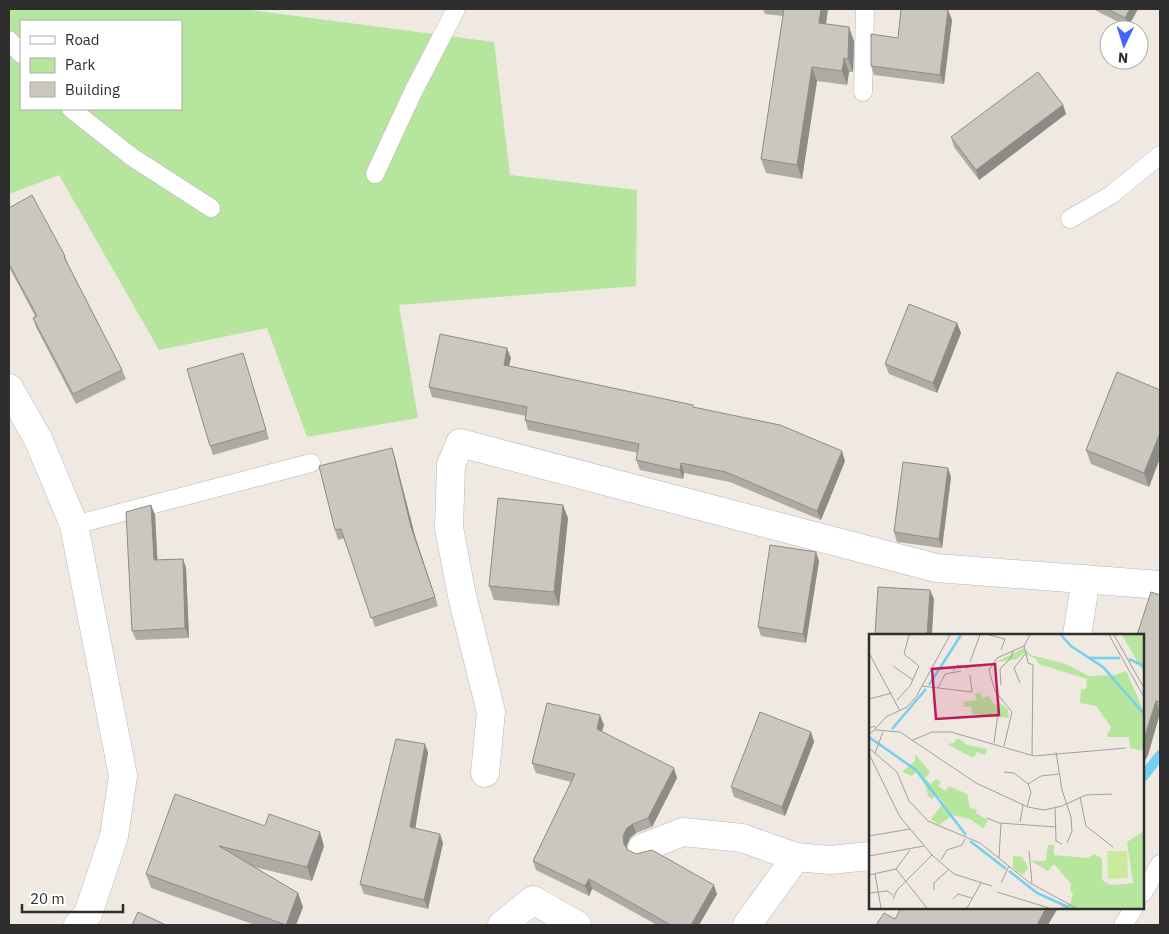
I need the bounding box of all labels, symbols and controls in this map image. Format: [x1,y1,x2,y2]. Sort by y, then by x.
legend [20,20,182,110]
north arrow [1099,20,1149,70]
text: Road [65,30,100,49]
text: N [1117,49,1129,67]
text: Park [65,55,95,74]
text: Building [65,80,120,99]
inset map [869,634,1144,909]
scale bar [22,882,124,914]
text: 20 m [30,889,65,908]

